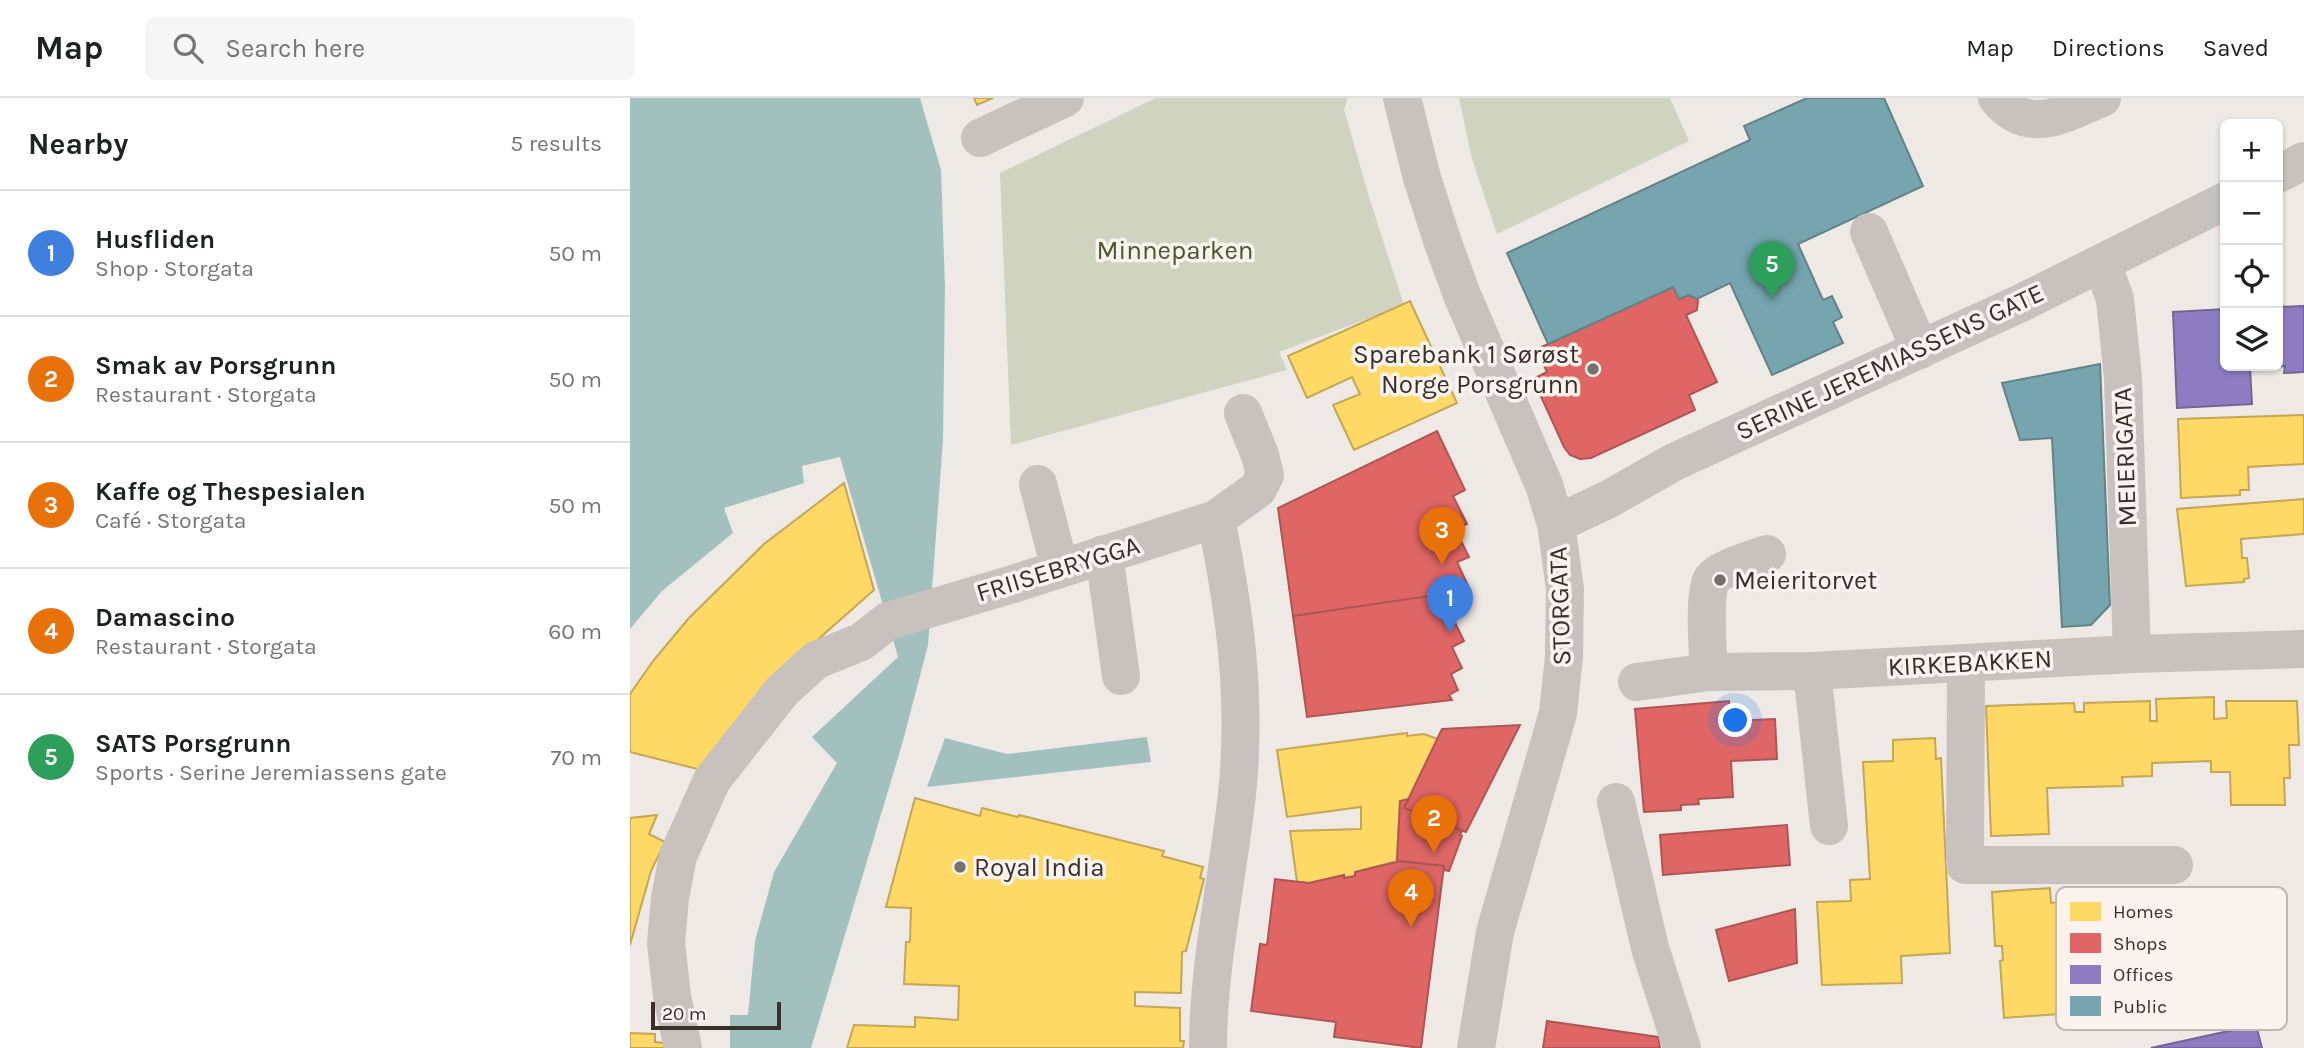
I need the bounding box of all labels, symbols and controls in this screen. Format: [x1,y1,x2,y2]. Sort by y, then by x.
search box [145,17,635,80]
text: Map [35,29,103,67]
icon: search [169,29,207,67]
text: Search here [225,33,365,64]
text: Map [1966,34,2014,62]
text: Directions [2052,34,2165,62]
text: Saved [2203,34,2269,62]
map controls [2220,119,2283,371]
button: + [2220,119,2283,182]
text: Nearby [28,126,128,162]
text: 5 results [510,130,602,157]
button: − [2220,182,2283,245]
text: Husfliden [95,224,215,255]
park label: Minneparken [1096,235,1254,266]
text: 1 [47,240,55,267]
text: 50 m [548,240,602,267]
pin: 5 [1749,241,1795,299]
button: locate [2220,245,2283,308]
text: Shop · Storgata [95,255,254,282]
street label: SERINE JEREMIASSENS GATE [1731,277,2049,447]
button: layers [2220,308,2283,371]
place label: Sparebank 1 Sørøst Norge Porsgrunn [1353,339,1579,400]
text: Smak av Porsgrunn [95,350,336,381]
marker: Sparebank 1 Sørøst Norge Porsgrunn [1585,361,1601,377]
text: 2 [44,366,58,393]
text: 50 m [548,366,602,393]
text: Restaurant · Storgata [95,381,317,408]
street label: MEIERIGATA [2107,387,2143,527]
text: Kaffe og Thespesialen [95,476,366,507]
text: 3 [44,492,58,519]
text: 50 m [548,492,602,519]
text: Café · Storgata [95,507,247,534]
pin: 3 [1419,507,1465,565]
street label: FRIISEBRYGGA [973,529,1143,609]
street label: STORGATA [1542,546,1578,666]
place label: Meieritorvet [1734,565,1877,596]
marker: Meieritorvet [1712,572,1728,588]
pin: 1 [1427,575,1473,633]
text: Damascino [95,602,235,633]
text: 4 [44,618,58,645]
text: 60 m [548,618,602,645]
text: Restaurant · Storgata [95,633,317,660]
street label: KIRKEBAKKEN [1887,643,2053,683]
your location [1718,703,1752,737]
text: SATS Porsgrunn [95,728,291,759]
text: 5 [44,744,58,771]
text: 70 m [551,744,602,771]
text: Sports · Serine Jeremiassens gate [95,759,447,786]
pin: 2 [1411,795,1457,853]
place label: Royal India [974,852,1104,883]
marker: Royal India [952,859,968,875]
pin: 4 [1388,869,1434,927]
legend [2056,887,2287,1030]
text: Homes [2113,901,2174,923]
text: Shops [2113,933,2167,955]
text: Offices [2113,964,2174,986]
text: Public [2113,996,2167,1018]
scale bar [651,999,780,1031]
text: 20 m [662,1003,707,1025]

